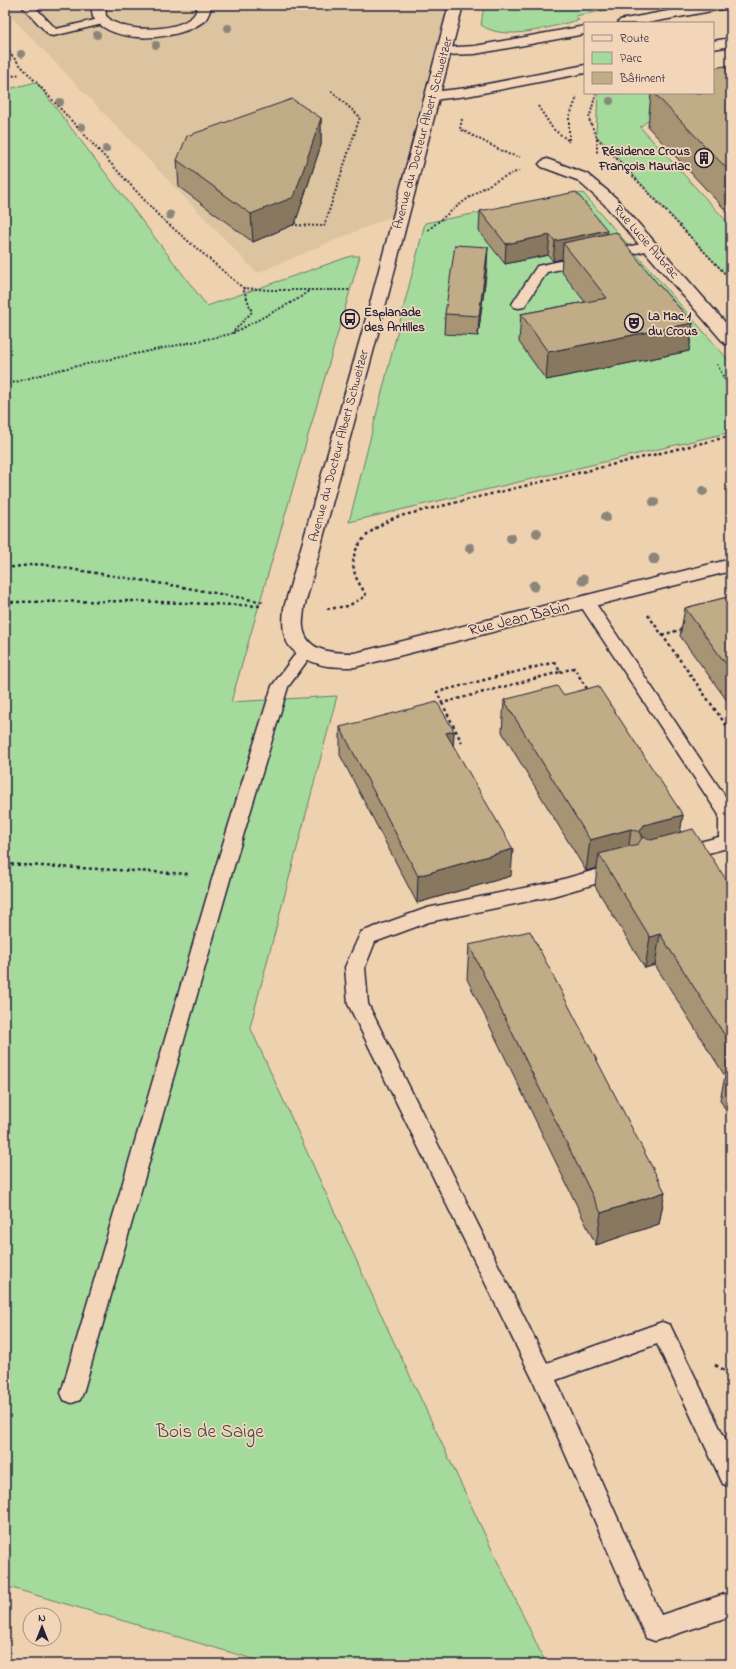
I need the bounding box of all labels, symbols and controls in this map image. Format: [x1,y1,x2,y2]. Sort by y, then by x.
legend [584,22,714,94]
text: Route [620,30,650,48]
street label: Avenue du Docteur Albert Schweitzer [388,34,458,231]
text: Parc [620,50,642,68]
text: Bâtiment [619,70,665,88]
place label: Résidence Crous François Mauriac [598,142,691,176]
building icon: Résidence Crous François Mauriac [693,147,715,169]
street label: Rue Lucie Aubrac [609,201,684,283]
place label: Esplanade des Antilles [364,303,425,337]
place label: La Mac 1 du Crous [648,307,698,341]
bus stop icon: Esplanade des Antilles [339,308,361,330]
theatre icon: La Mac 1 du Crous [623,312,645,334]
street label: Avenue du Docteur Albert Schweitzer [304,347,374,544]
street label: Rue Jean Babin [466,595,572,643]
park label: Bois de Saige [155,1419,264,1448]
north arrow [22,1607,62,1647]
text: N [38,1610,46,1626]

